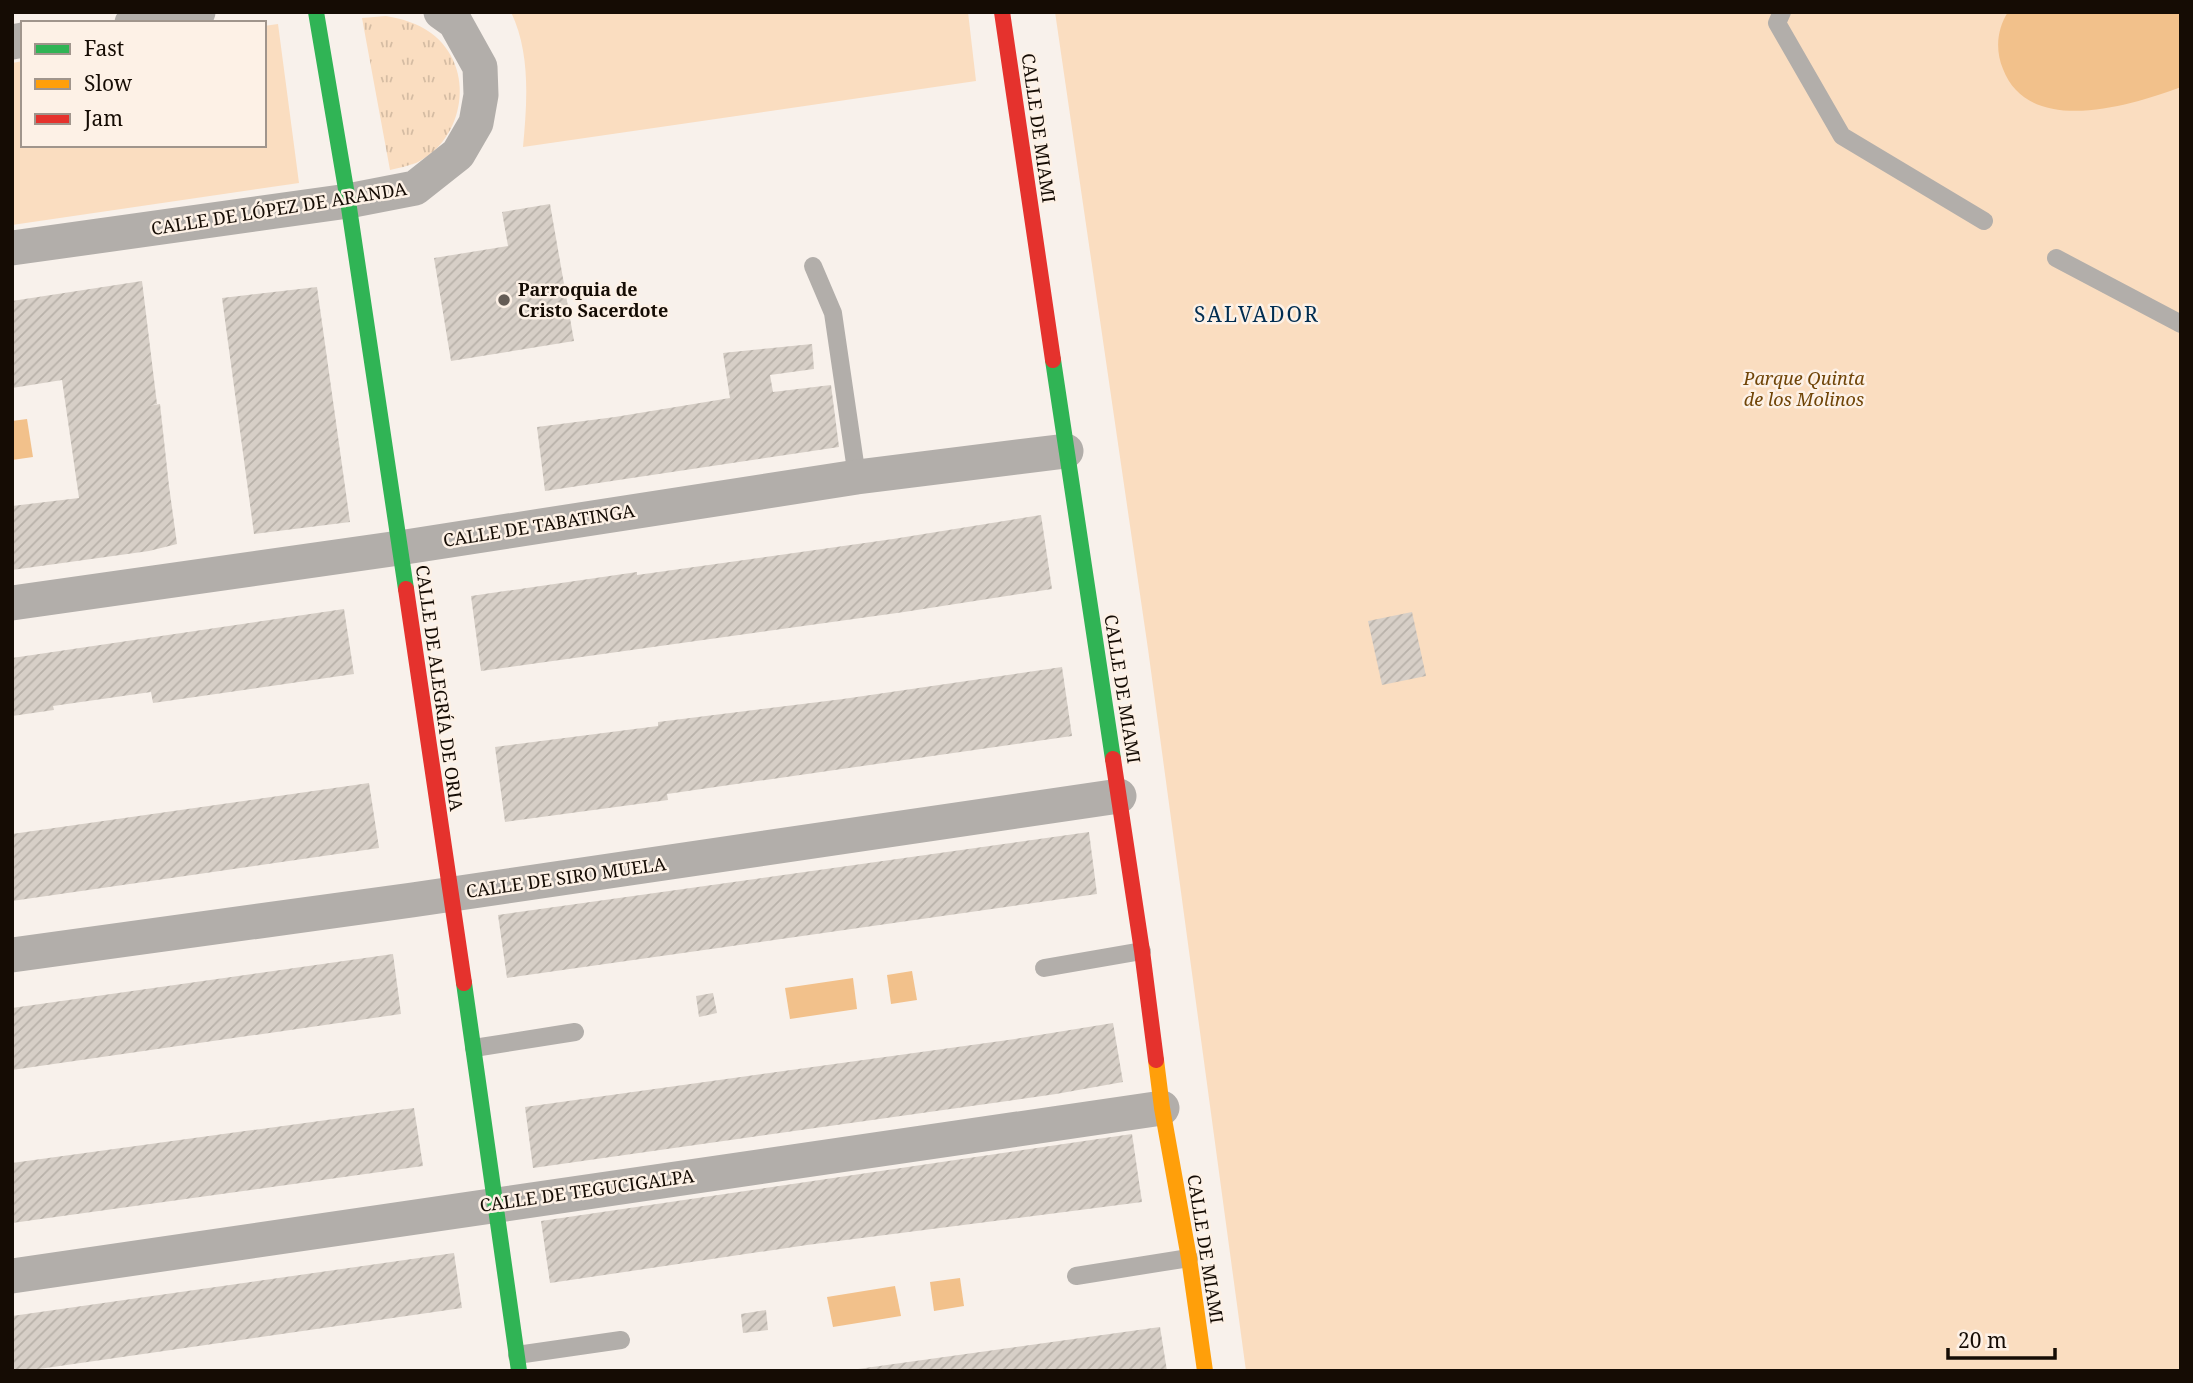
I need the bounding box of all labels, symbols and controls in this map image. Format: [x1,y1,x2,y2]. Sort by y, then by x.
legend [21,21,266,147]
text: Fast [84,34,124,62]
street label: CALLE DE MIAMI [1017,52,1061,204]
text: Slow [84,69,133,97]
text: Jam [83,104,123,132]
street label: CALLE DE LÓPEZ DE ARANDA [149,176,409,240]
place label: Parroquia de Cristo Sacerdote [518,277,668,322]
marker: Parroquia de Cristo Sacerdote [496,292,512,308]
district label: SALVADOR [1194,300,1320,328]
park label: Parque Quinta de los Molinos [1742,366,1865,411]
street label: CALLE DE TABATINGA [441,498,637,552]
street label: CALLE DE ALEGRÍA DE ORIA [411,563,469,813]
street label: CALLE DE MIAMI [1099,613,1147,765]
street label: CALLE DE SIRO MUELA [464,851,668,903]
street label: CALLE DE TEGUCIGALPA [478,1163,696,1217]
street label: CALLE DE MIAMI [1182,1173,1230,1325]
scale bar [1948,1316,2055,1360]
text: 20 m [1958,1326,2007,1354]

